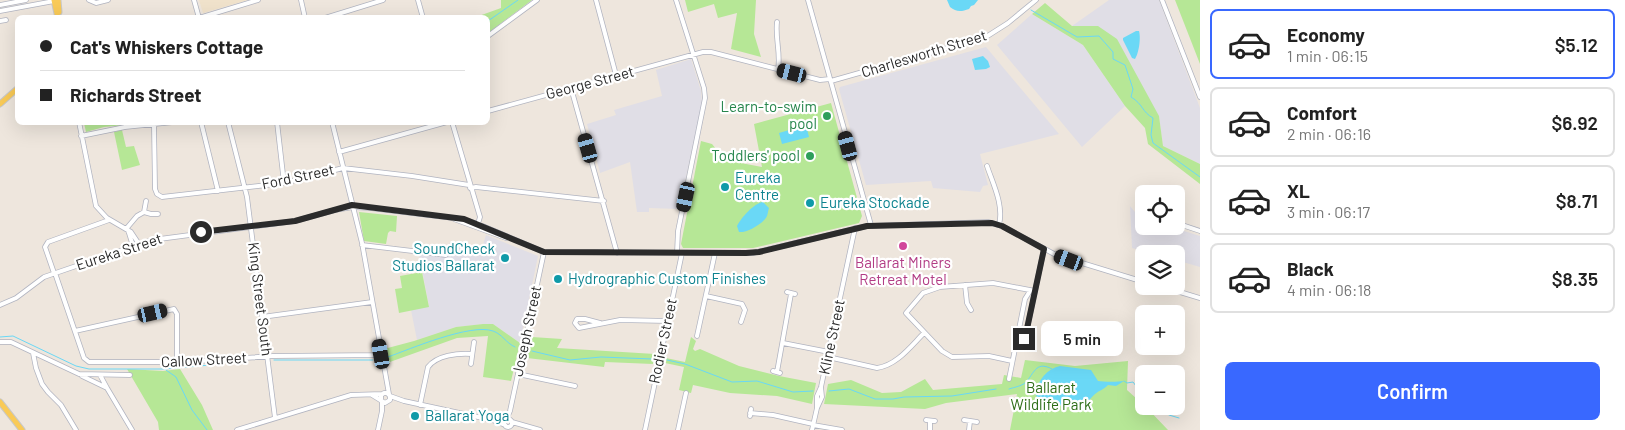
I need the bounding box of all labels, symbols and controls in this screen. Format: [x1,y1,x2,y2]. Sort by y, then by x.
icon: car [1227,22,1272,67]
text: Economy [1287,23,1365,46]
street label: Charlesworth Street [859,25,989,81]
text: $5.12 [1555,33,1598,56]
text: Cat's Whiskers Cottage [70,35,263,58]
text: 1 min · 06:15 [1287,46,1368,65]
street label: George Street [544,62,636,102]
car [775,62,808,84]
text: Richards Street [70,83,202,106]
place label: Learn-to-swim pool [721,97,817,132]
icon: car [1227,100,1272,145]
text: Comfort [1287,101,1357,124]
marker: Learn-to-swim pool [821,110,833,122]
text: $6.92 [1552,111,1598,134]
text: 2 min · 06:16 [1287,124,1371,143]
car [836,130,859,162]
car [576,132,599,164]
place label: Toddlers' pool [711,146,800,164]
marker: Toddlers' pool [804,150,816,162]
street label: Ford Street [260,160,336,192]
place label: Eureka Centre [735,168,781,203]
icon: car [1227,178,1272,223]
text: XL [1287,179,1310,202]
car [675,181,696,213]
marker: Eureka Centre [719,181,731,193]
map controls [1135,185,1185,415]
button: locate [1135,185,1185,235]
text: $8.71 [1556,189,1598,212]
place label: Eureka Stockade [820,193,930,211]
marker: Eureka Stockade [804,197,816,209]
text: 3 min · 06:17 [1287,202,1370,221]
route start [190,221,212,243]
street label: Eureka Street [73,229,164,273]
place label: SoundCheck Studios Ballarat [392,239,495,274]
marker: Ballarat Miners Retreat Motel [897,240,909,252]
street label: King Street South [245,241,277,357]
button: layers [1135,245,1185,295]
car [1052,248,1085,272]
marker: SoundCheck Studios Ballarat [499,252,511,264]
place label: Ballarat Miners Retreat Motel [855,253,951,288]
icon: car [1227,256,1272,301]
text: Black [1287,257,1334,280]
text: $8.35 [1552,267,1598,290]
place label: Hydrographic Custom Finishes [568,269,766,287]
marker: Hydrographic Custom Finishes [552,273,564,285]
text: 4 min · 06:18 [1287,280,1371,299]
street label: Joseph Street [508,284,544,378]
street label: Rodier Street [644,297,680,385]
street label: Kline Street [814,298,848,376]
car [136,302,169,324]
button: + [1135,305,1185,355]
callout: 5 min [1042,322,1124,356]
route end [1013,328,1035,350]
text: 5 min [1063,329,1101,348]
car [371,338,390,370]
street label: Callow Street [160,348,247,370]
button: Confirm [1225,362,1600,420]
button: − [1135,365,1185,415]
park label: Ballarat Wildlife Park [1010,378,1092,413]
place label: Ballarat Yoga [425,406,509,424]
marker: Ballarat Yoga [409,410,421,422]

